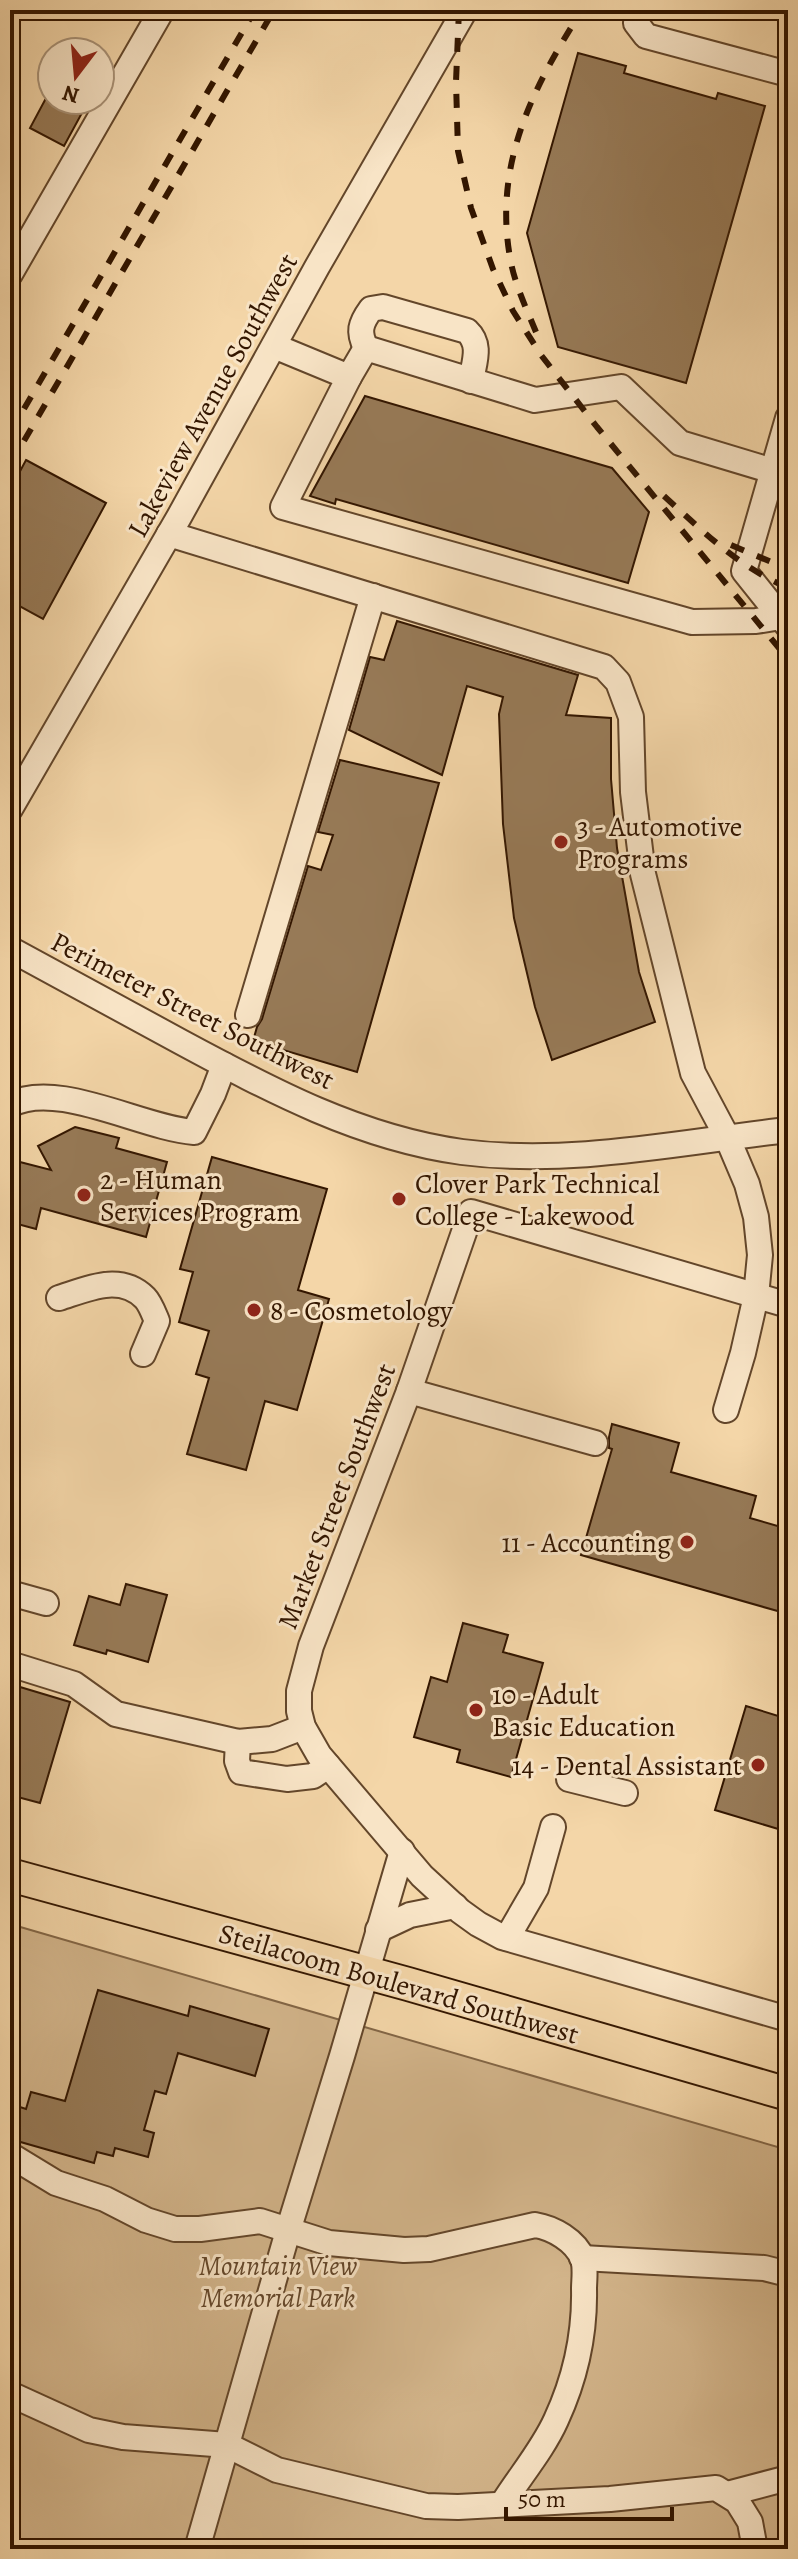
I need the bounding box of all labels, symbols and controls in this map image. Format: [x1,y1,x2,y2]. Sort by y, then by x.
north arrow [36,36,116,116]
text: N [59,78,83,111]
street label: Lakeview Avenue Southwest [119,246,307,544]
place label: 3 - Automotive Programs [577,808,742,878]
marker: 3 - Automotive Programs [552,833,570,851]
street label: Perimeter Street Southwest [44,923,341,1099]
place label: 2 - Human Services Program [100,1161,299,1231]
place label: Clover Park Technical College - Lakewood [415,1165,660,1235]
marker: 2 - Human Services Program [75,1186,93,1204]
marker: Clover Park Technical College - Lakewood [390,1190,408,1208]
place label: 8 - Cosmetology [270,1292,453,1330]
marker: 8 - Cosmetology [245,1301,263,1319]
street label: Market Street Southwest [269,1358,405,1635]
place label: 11 - Accounting [501,1524,671,1562]
marker: 11 - Accounting [678,1533,696,1551]
place label: 10 - Adult Basic Education [492,1676,675,1746]
marker: 10 - Adult Basic Education [467,1701,485,1719]
place label: 14 - Dental Assistant [512,1747,742,1785]
marker: 14 - Dental Assistant [749,1756,767,1774]
street label: Steilacoom Boulevard Southwest [214,1914,583,2054]
park label: Mountain View Memorial Park [199,2247,357,2317]
scale bar [506,2471,672,2521]
text: 50 m [518,2483,566,2515]

